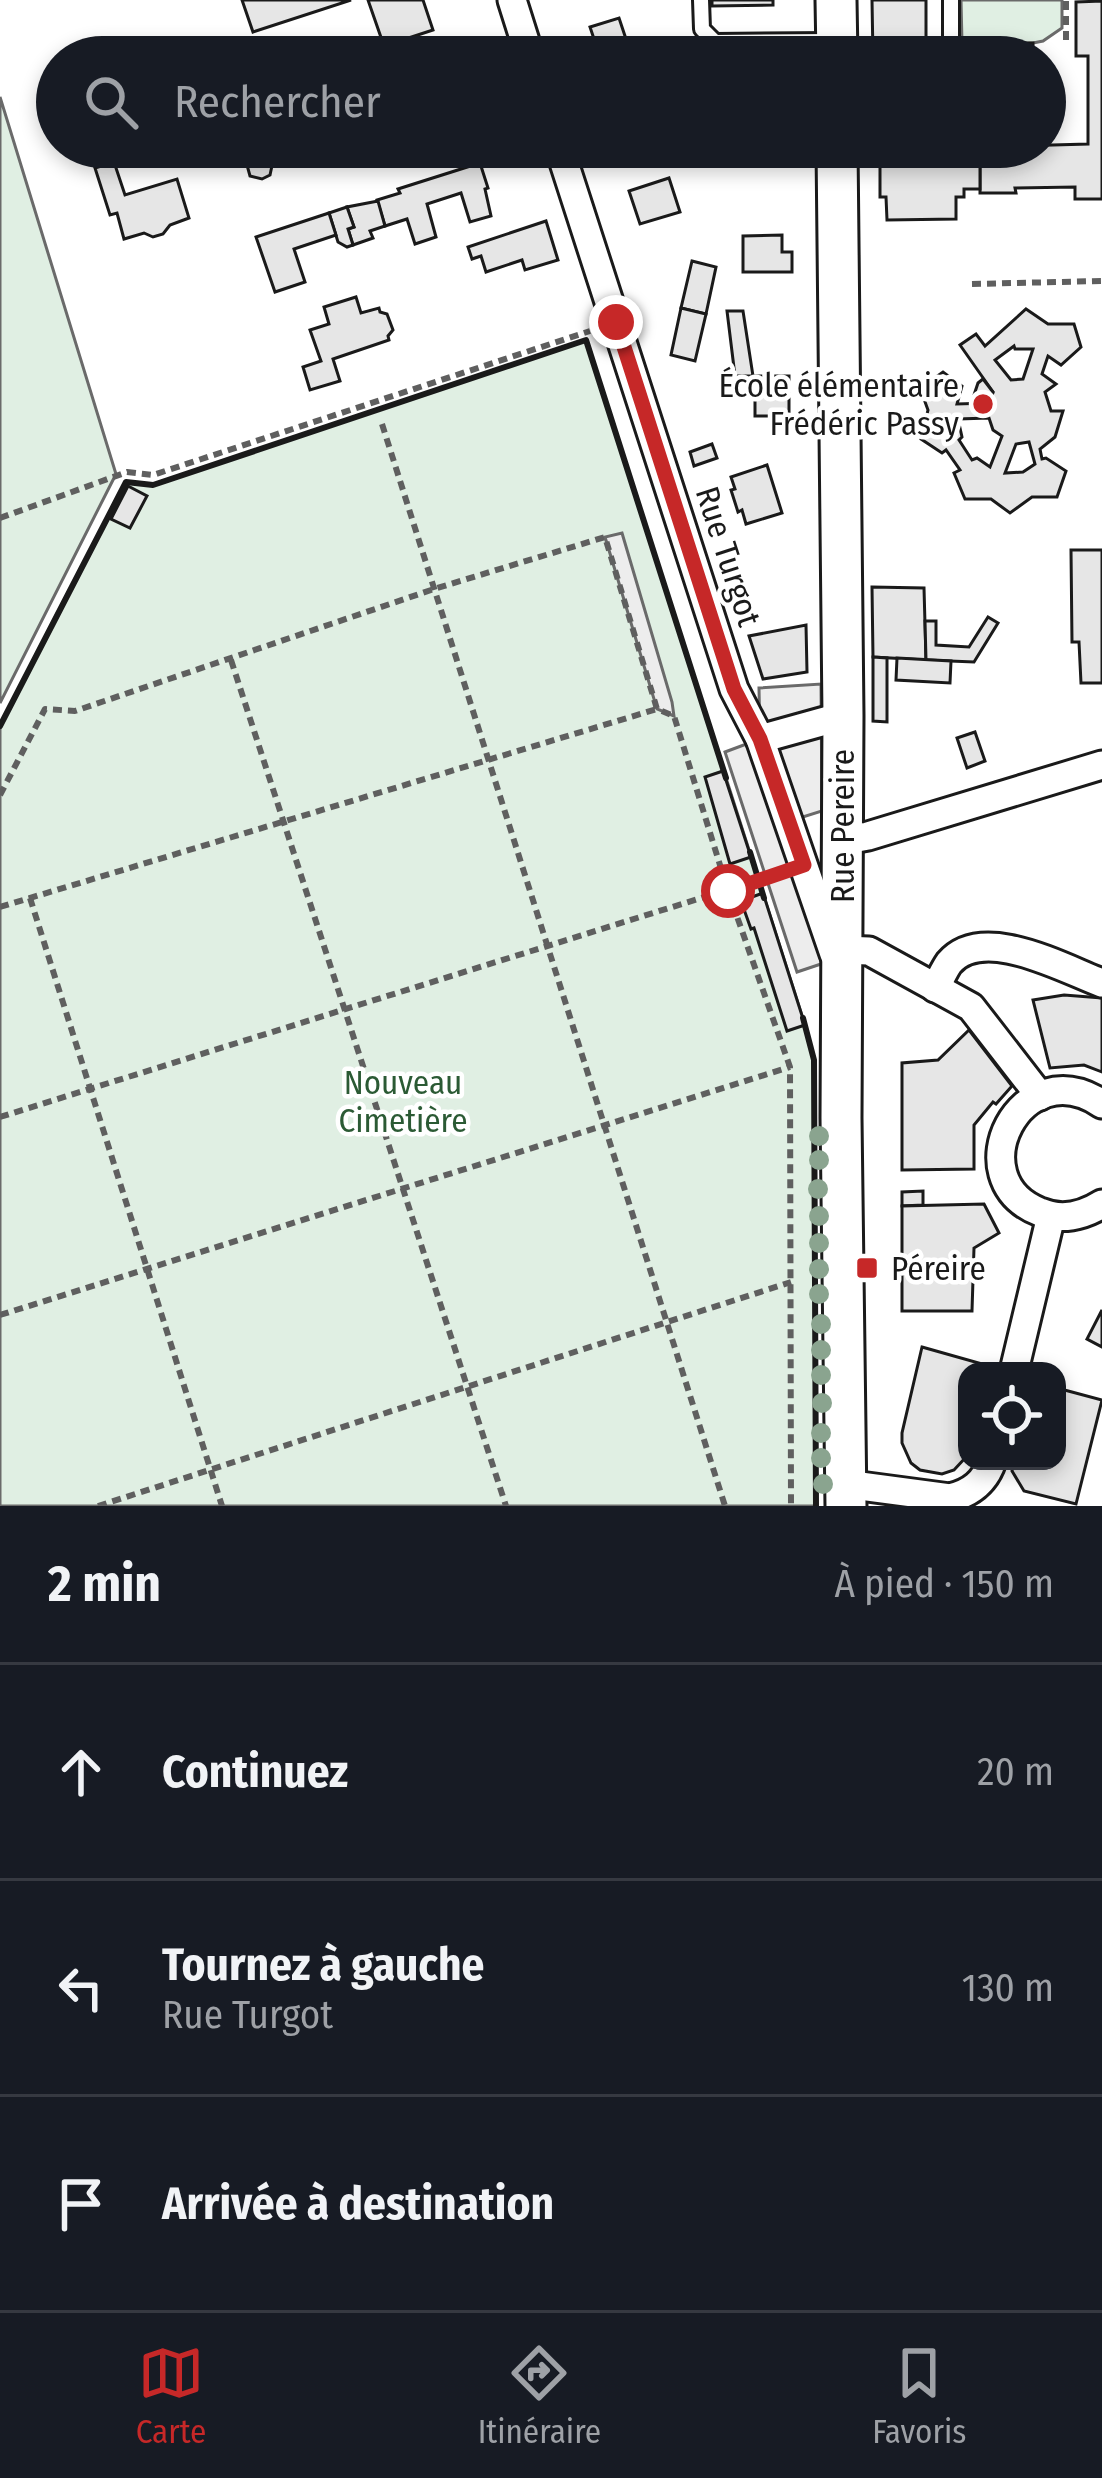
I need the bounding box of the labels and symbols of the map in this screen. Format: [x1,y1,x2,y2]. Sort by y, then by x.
route end [589,295,643,349]
place label: École élémentaire Frédéric Passy [719,366,959,444]
marker: École élémentaire Frédéric Passy [970,391,996,417]
street label: Rue Turgot [687,481,769,631]
street label: Rue Pereire [823,749,863,903]
route start [701,864,755,918]
park label: Nouveau Cimetière [338,1063,468,1141]
place label: Péreire [891,1249,986,1289]
marker: Péreire [854,1255,880,1281]

